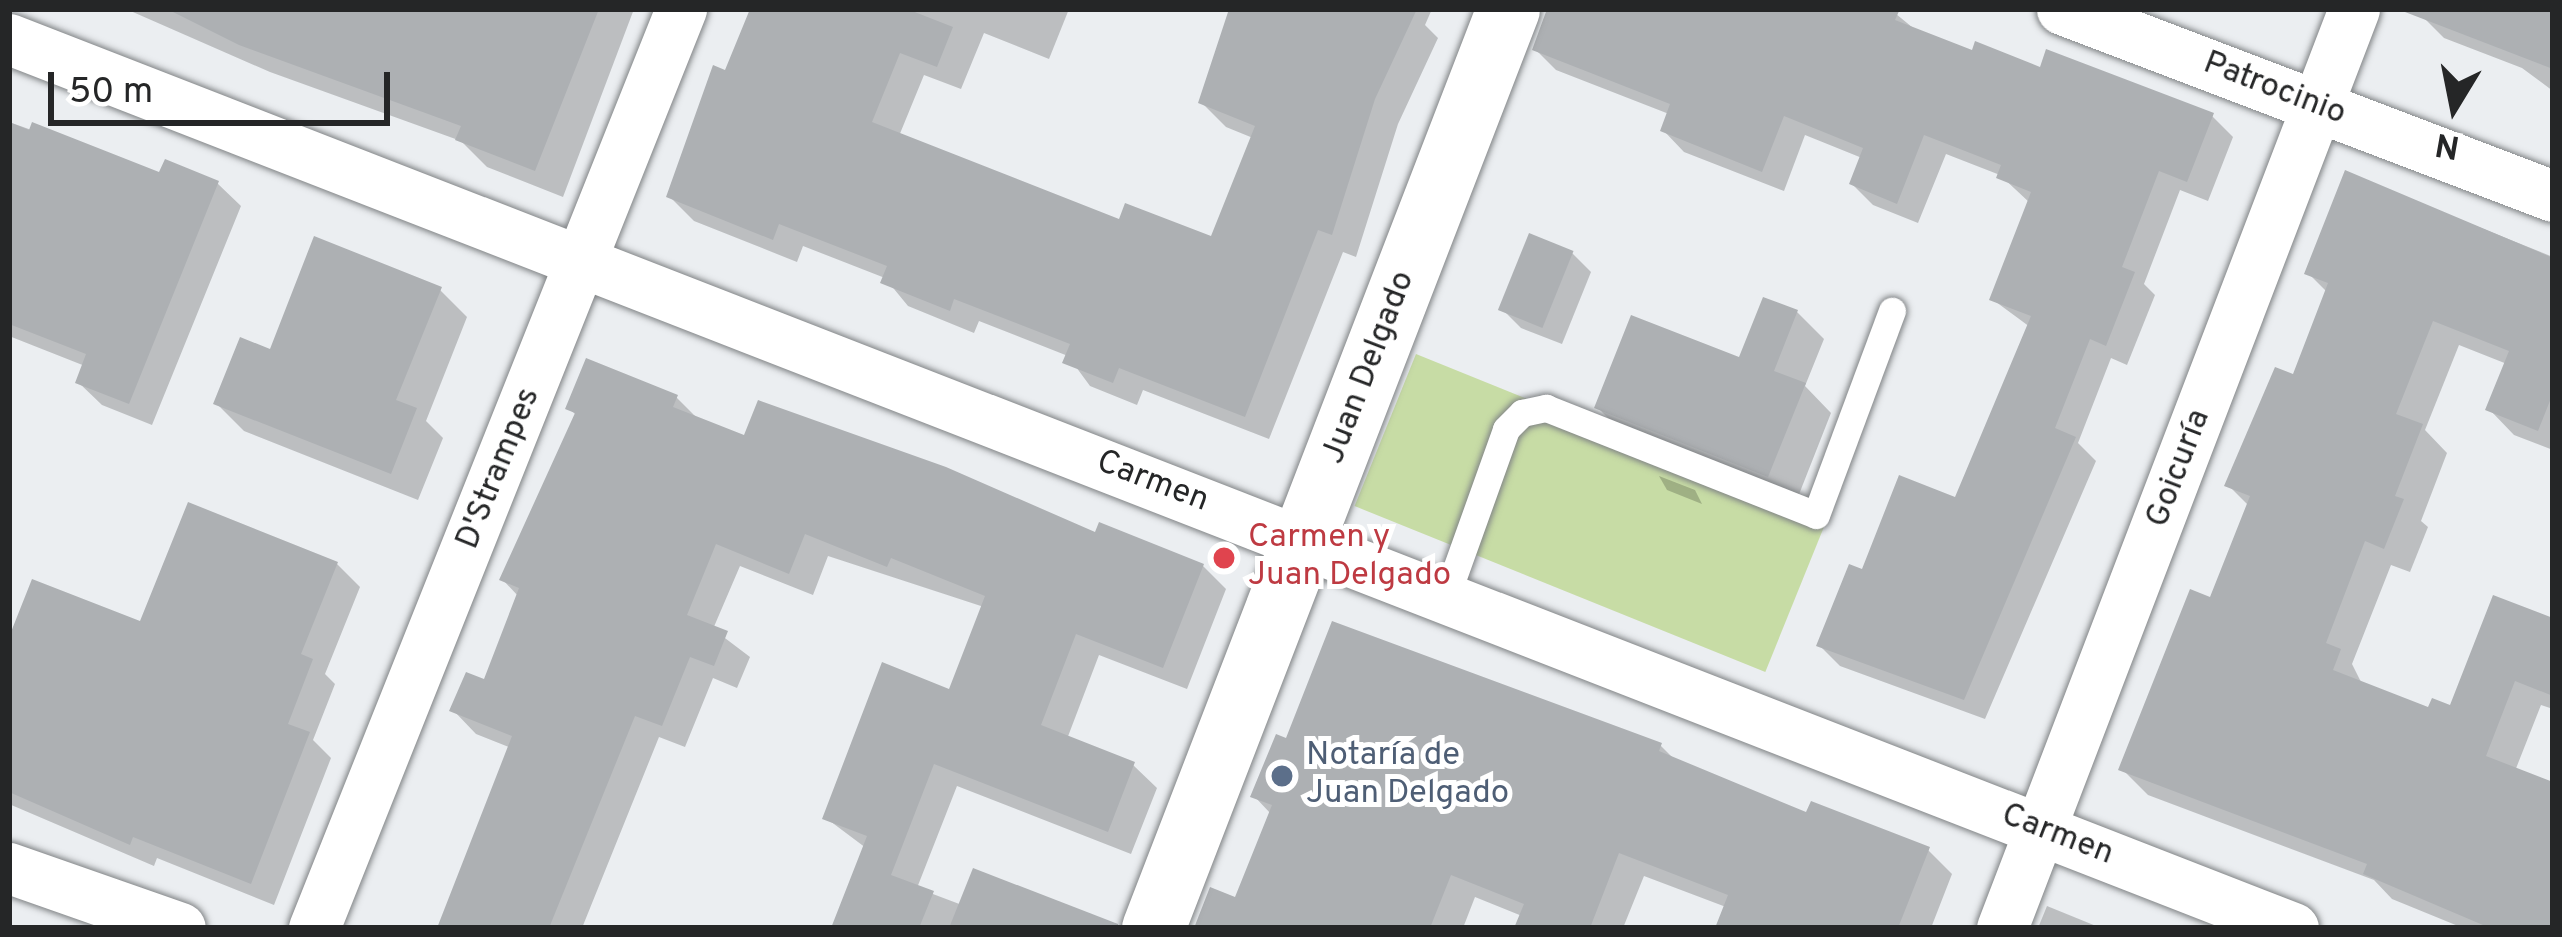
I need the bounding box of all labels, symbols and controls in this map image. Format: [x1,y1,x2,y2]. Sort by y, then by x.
street label: Patrocinio [2197,45,2351,135]
scale bar [54,48,396,122]
north arrow [2394,48,2514,168]
text: 50 m [69,70,153,116]
text: N [2432,121,2463,166]
street label: Juan Delgado [1315,266,1425,470]
street label: D'Strampes [450,383,550,555]
street label: Goicuría [2139,404,2221,534]
street label: Carmen [1090,444,1214,522]
place label: Carmen y Juan Delgado [1248,519,1451,597]
marker: Carmen y Juan Delgado [1211,545,1237,571]
place label: Notaría de Juan Delgado [1306,737,1509,815]
marker: Notaría de Juan Delgado [1269,763,1295,789]
street label: Carmen [1995,797,2119,875]

